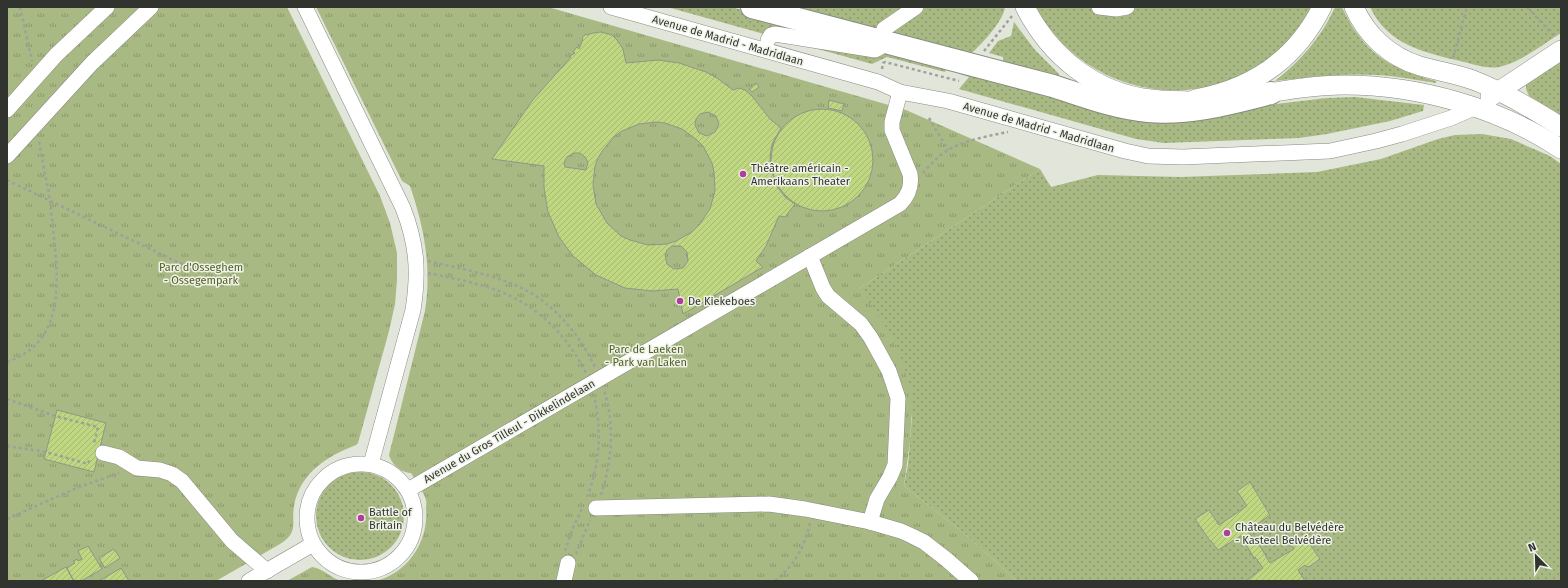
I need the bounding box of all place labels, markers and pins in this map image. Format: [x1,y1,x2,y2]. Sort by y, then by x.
place label: Théâtre américain - Amerikaans Theater [751,162,851,188]
marker: Théâtre américain - Amerikaans Theater [738,169,748,179]
place label: De Kiekeboes [688,295,755,308]
marker: De Kiekeboes [675,296,685,306]
place label: Battle of Britain [369,506,413,532]
marker: Battle of Britain [356,513,366,523]
place label: Château du Belvédère - Kasteel Belvédère [1235,521,1344,547]
marker: Château du Belvédère - Kasteel Belvédère [1222,528,1232,538]

